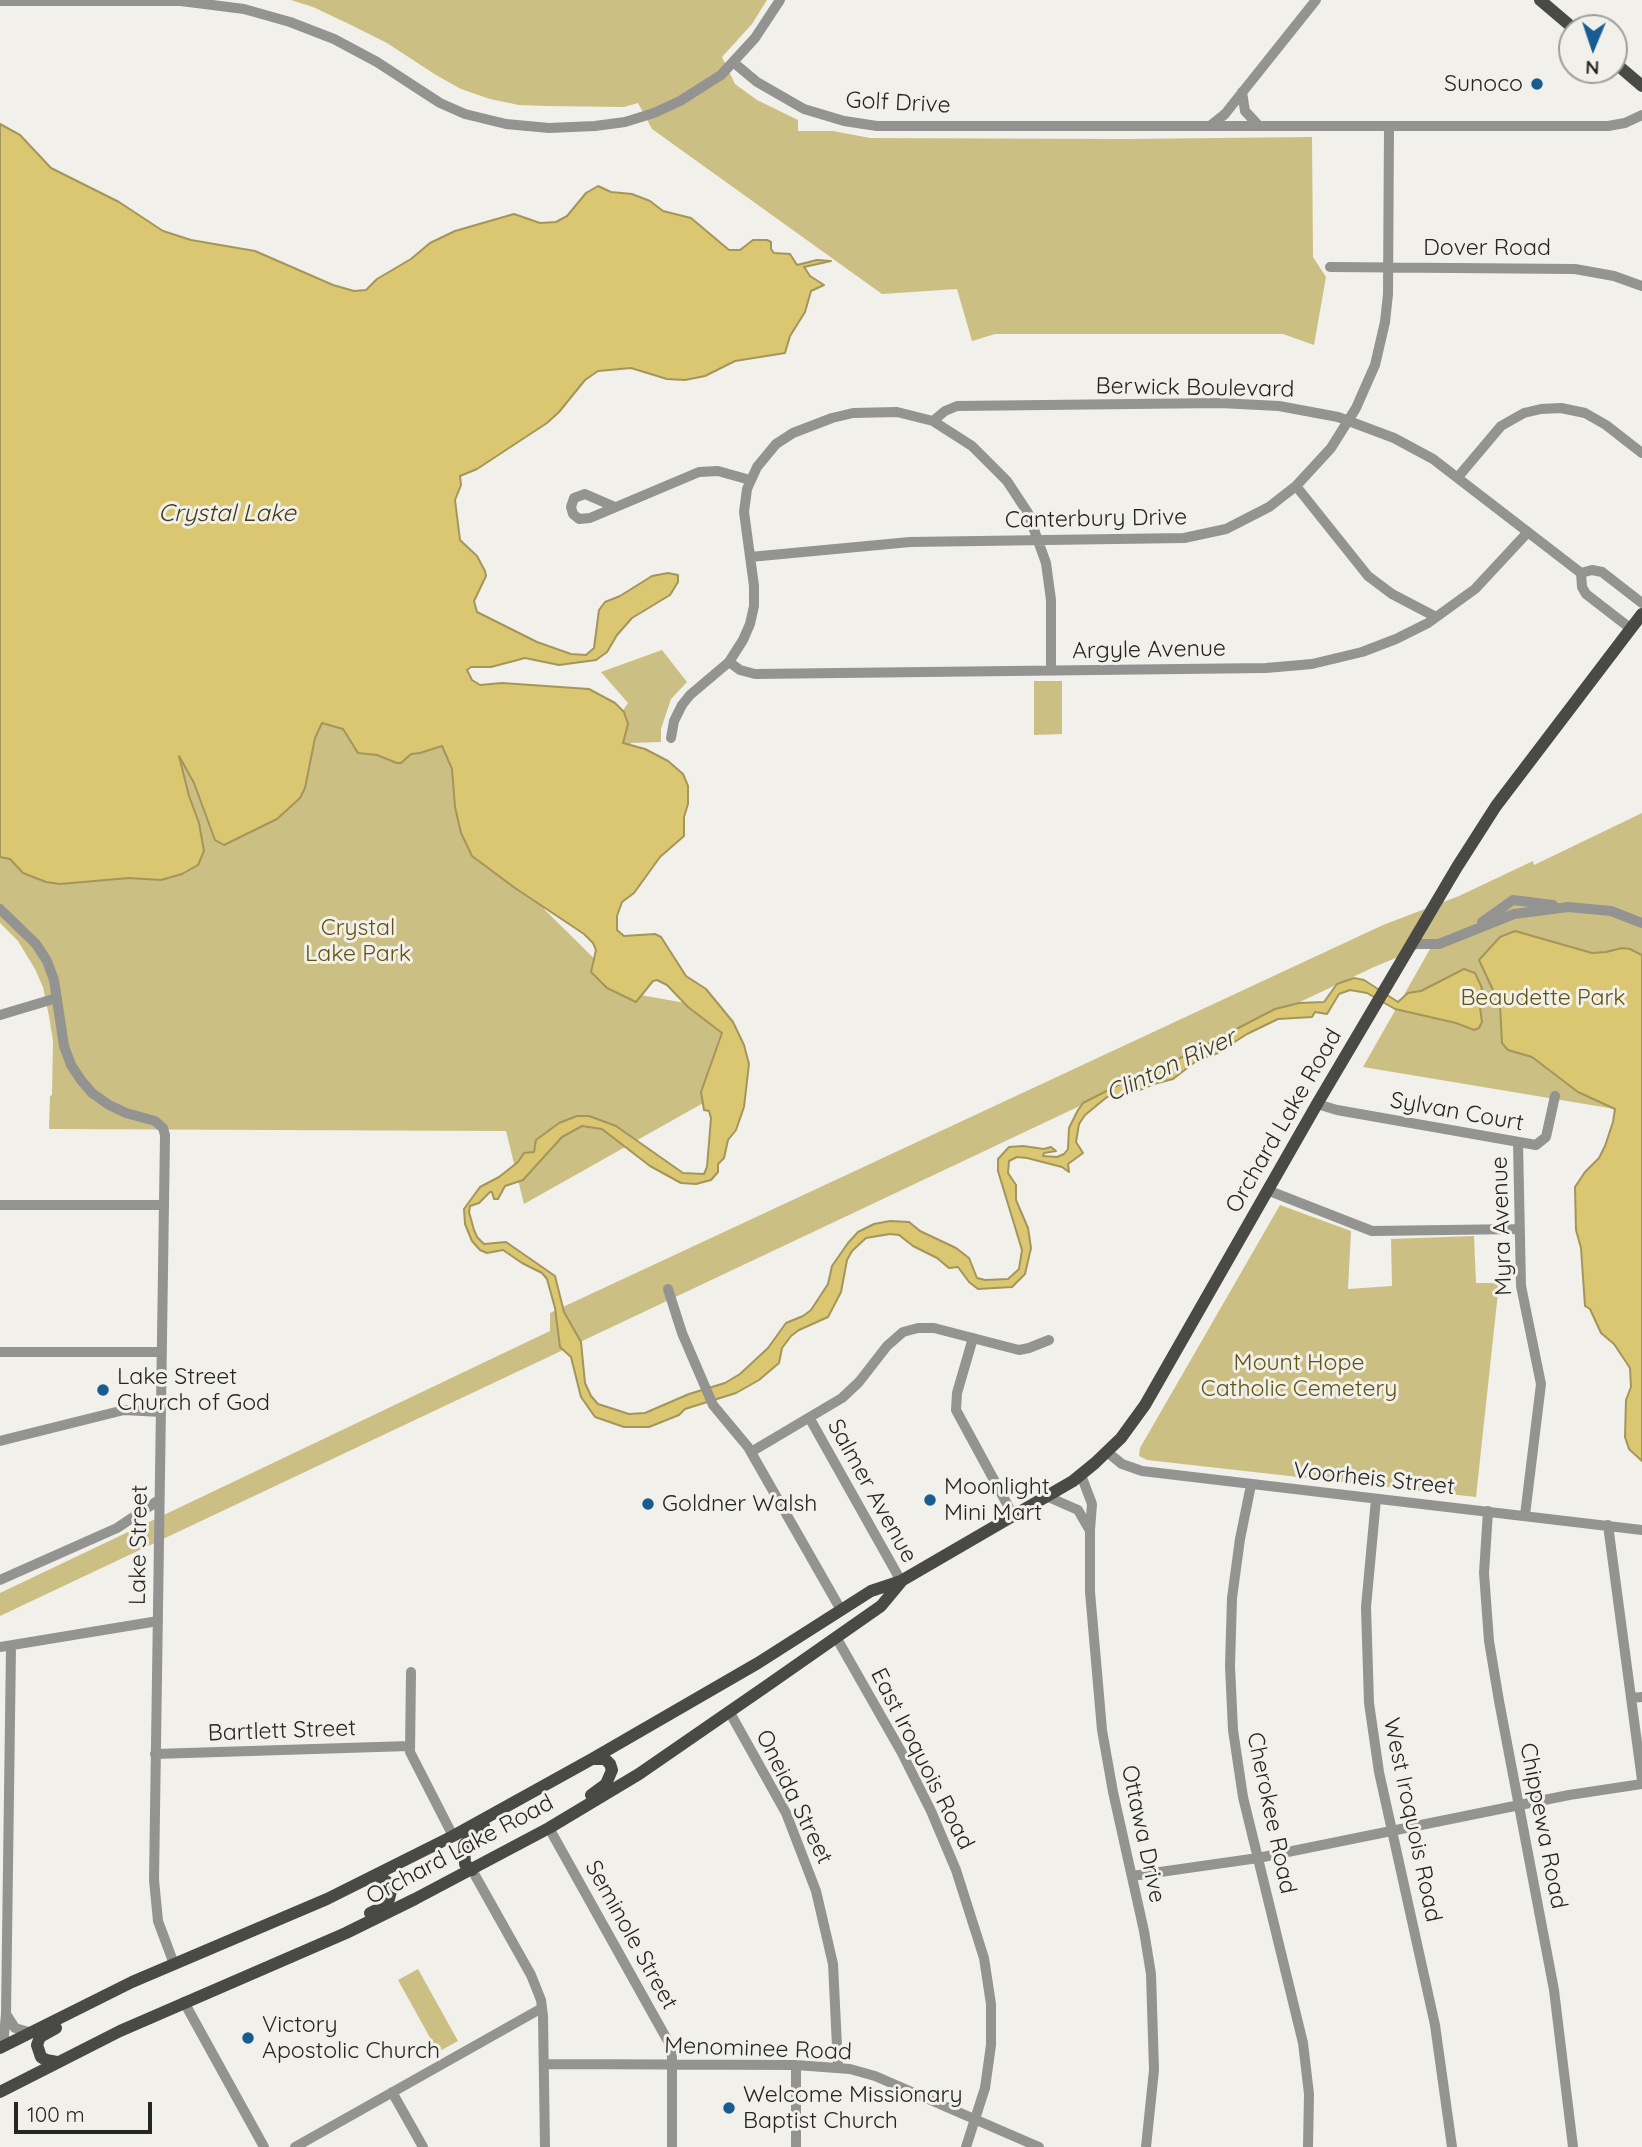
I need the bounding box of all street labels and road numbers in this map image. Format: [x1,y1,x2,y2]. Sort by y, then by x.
street label: Golf Drive [845,86,951,120]
street label: Dover Road [1423,234,1551,262]
street label: Berwick Boulevard [1095,372,1295,404]
street label: Canterbury Drive [1005,504,1187,534]
street label: Argyle Avenue [1072,635,1226,665]
street label: Orchard Lake Road [1220,1024,1348,1218]
street label: Sylvan Court [1388,1087,1526,1137]
street label: Myra Avenue [1486,1156,1518,1296]
street label: Salmer Avenue [821,1414,923,1568]
street label: Voorheis Street [1292,1457,1456,1501]
street label: Lake Street [124,1485,154,1605]
street label: East Iroquois Road [864,1664,980,1854]
street label: Bartlett Street [207,1715,357,1747]
street label: West Iroquois Road [1377,1716,1447,1924]
street label: Oneida Street [750,1725,838,1869]
street label: Cherokee Road [1240,1730,1302,1896]
street label: Chippewa Road [1513,1741,1573,1911]
street label: Ottawa Drive [1115,1763,1171,1905]
street label: Orchard Lake Road [362,1789,558,1911]
street label: Seminole Street [579,1856,683,2014]
street label: Menominee Road [664,2032,852,2066]

